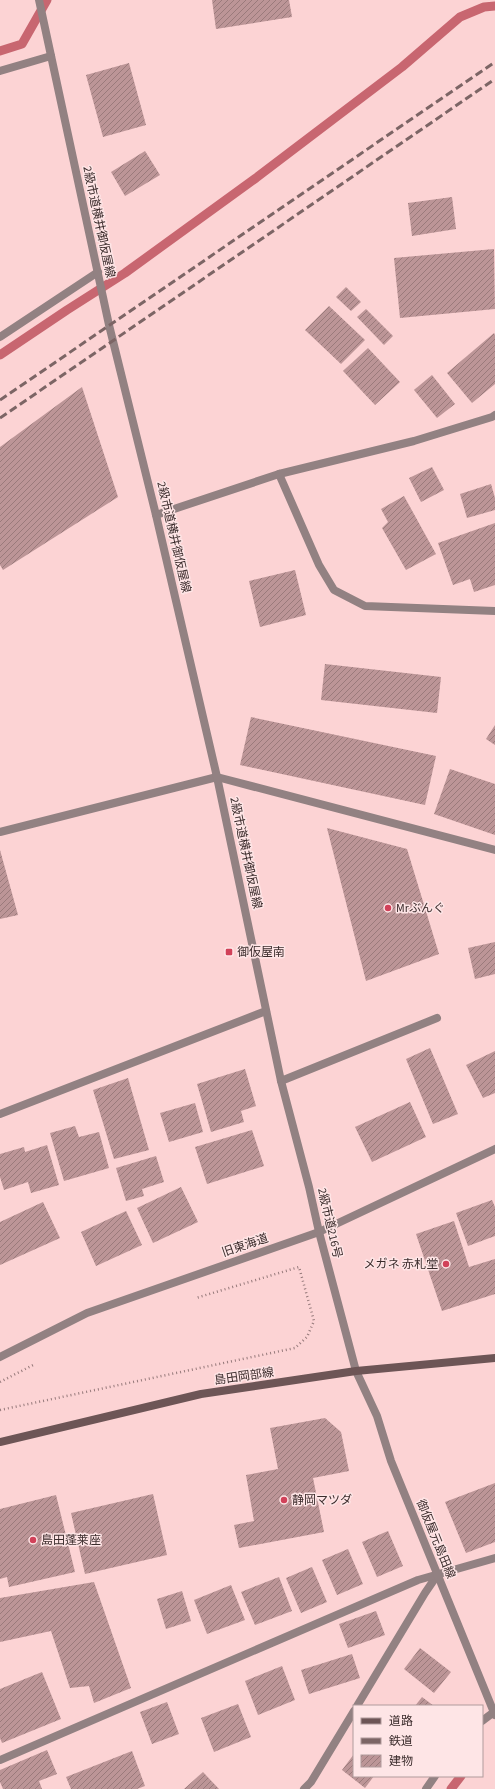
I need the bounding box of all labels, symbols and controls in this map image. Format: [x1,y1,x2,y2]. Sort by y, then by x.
street label: 2級市道横井御仮屋線 [78,165,119,280]
street label: 2級市道横井御仮屋線 [152,480,195,595]
street label: 2級市道横井御仮屋線 [225,796,266,911]
place label: Mrぶんぐ [396,900,445,917]
marker: Mrぶんぐ [383,903,393,913]
place label: 御仮屋南 [237,944,285,961]
marker: 御仮屋南 [224,947,234,957]
street label: 2級市道216号 [313,1186,346,1260]
street label: 旧東海道 [220,1230,271,1261]
place label: メガネ 赤札堂 [364,1256,438,1273]
marker: メガネ 赤札堂 [441,1259,451,1269]
street label: 島田岡部線 [213,1364,275,1389]
place label: 静岡マツダ [292,1492,352,1509]
marker: 静岡マツダ [279,1495,289,1505]
street label: 御仮屋元島田線 [412,1497,459,1581]
place label: 島田蓬莱座 [41,1532,101,1549]
marker: 島田蓬莱座 [28,1535,38,1545]
legend [353,1705,483,1777]
text: 道路 [389,1713,413,1730]
text: 鉄道 [389,1733,413,1750]
text: 建物 [389,1753,413,1770]

